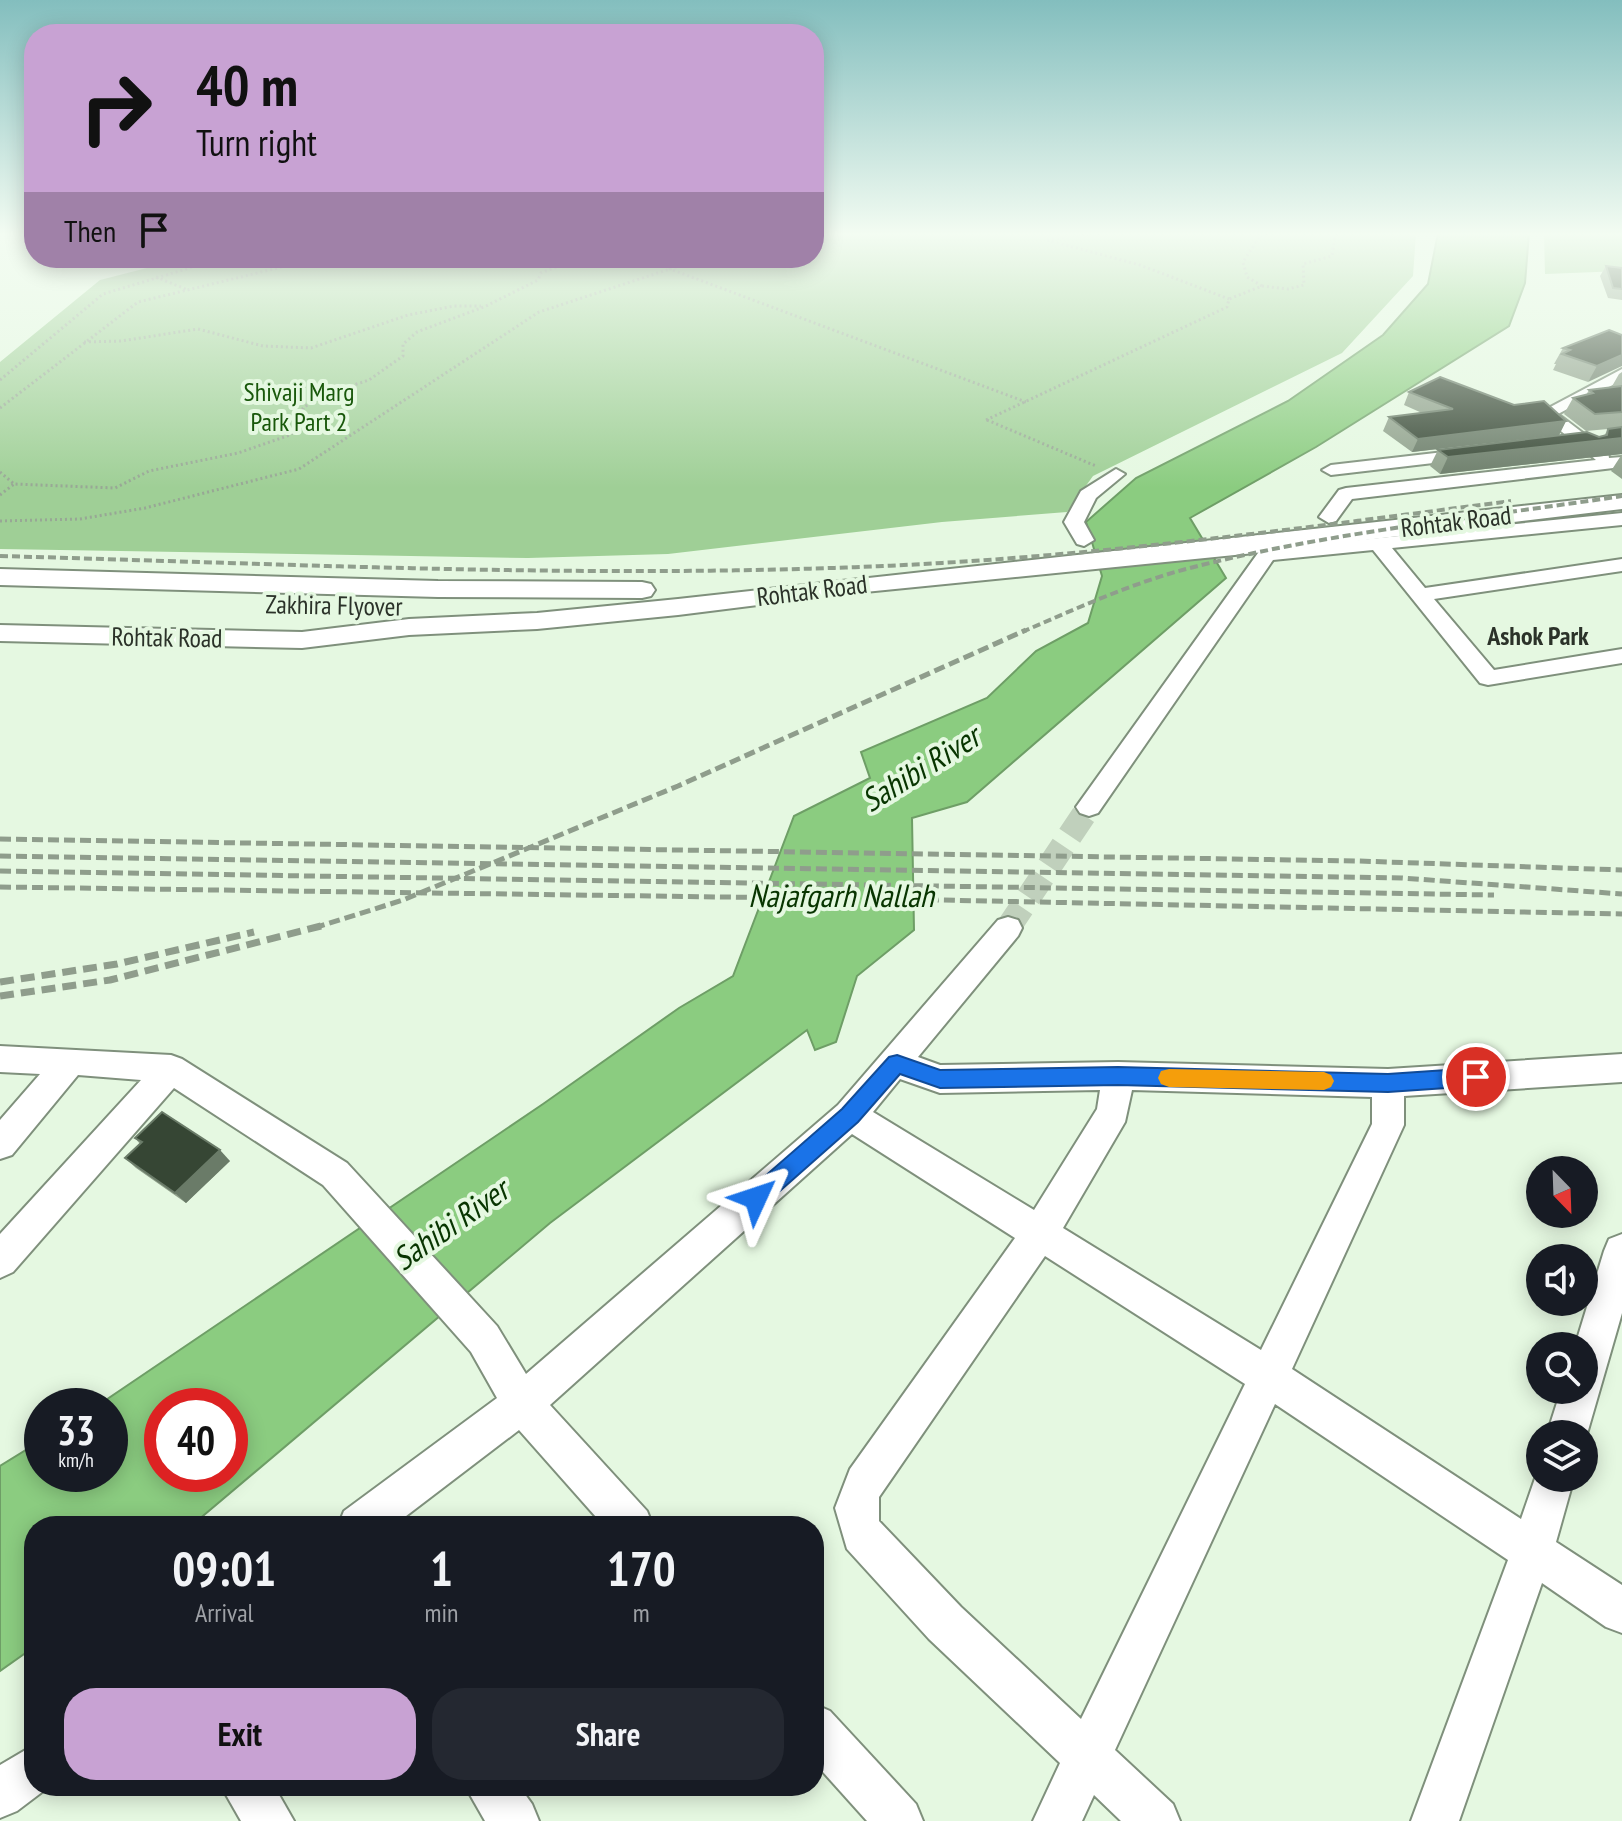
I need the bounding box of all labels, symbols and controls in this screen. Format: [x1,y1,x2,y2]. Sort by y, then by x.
text: 40 m [196,49,298,121]
icon: right [64,56,168,160]
text: Turn right [196,119,317,166]
icon: arrive [132,208,176,252]
text: Then [64,211,116,250]
park label: Shivaji Marg Park Part 2 [244,375,354,438]
street label: Rohtak Road [1399,498,1513,544]
street label: Rohtak Road [755,567,869,613]
street label: Zakhira Flyover [265,587,403,623]
district label: Ashok Park [1486,619,1589,652]
street label: Rohtak Road [111,620,223,654]
water label: Sahibi River [853,713,991,821]
water label: Najafgarh Nallah [748,874,936,916]
pin [1442,1043,1510,1111]
icon: arrive [1454,1055,1498,1099]
position arrow [714,1156,798,1240]
north arrow [1526,1156,1598,1228]
map controls [1526,1156,1598,1492]
water label: Sahibi River [384,1167,520,1279]
button: sound [1526,1244,1598,1316]
button: search [1526,1332,1598,1404]
speed limit sign: 40 [144,1388,248,1492]
text: 33 [57,1404,95,1456]
button: layers [1526,1420,1598,1492]
text: km/h [58,1447,94,1473]
text: 09:01 [172,1537,276,1599]
text: 1 [430,1537,453,1599]
text: 170 [607,1537,676,1599]
text: Arrival [195,1596,254,1629]
text: min [424,1596,458,1629]
text: m [633,1596,650,1629]
button: Exit [64,1688,416,1780]
button: Share [432,1688,784,1780]

